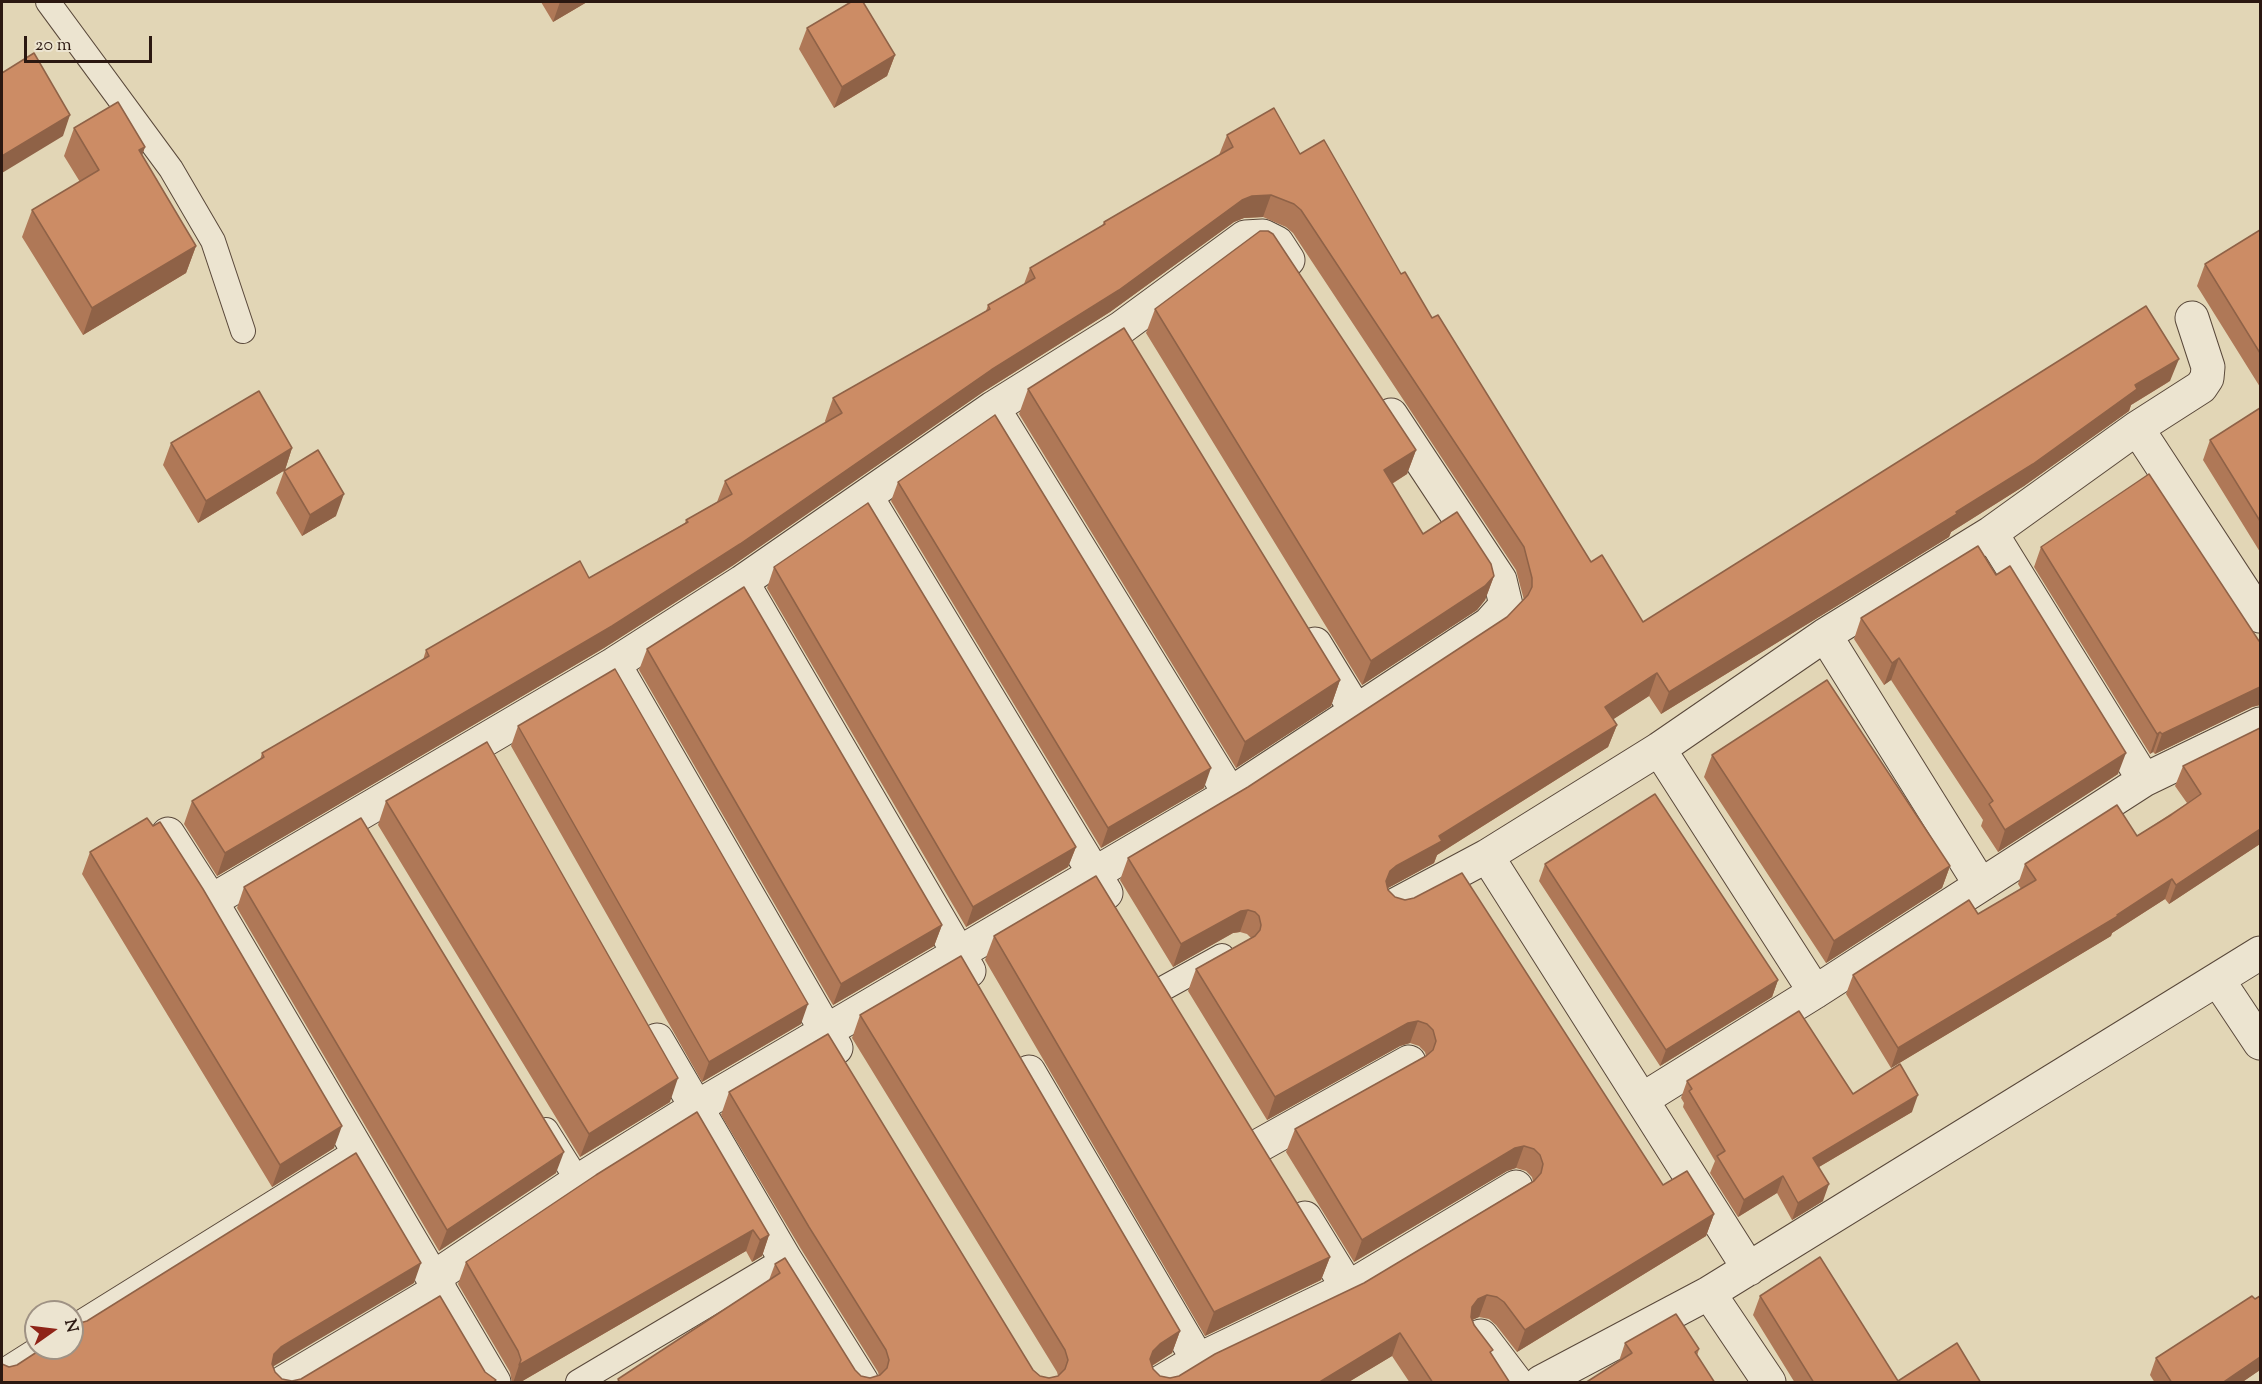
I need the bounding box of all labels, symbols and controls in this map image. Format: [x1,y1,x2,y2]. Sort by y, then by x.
scale bar [27,24,154,62]
text: 20 m [35,33,72,59]
north arrow [24,1300,84,1360]
text: N [57,1317,83,1335]

